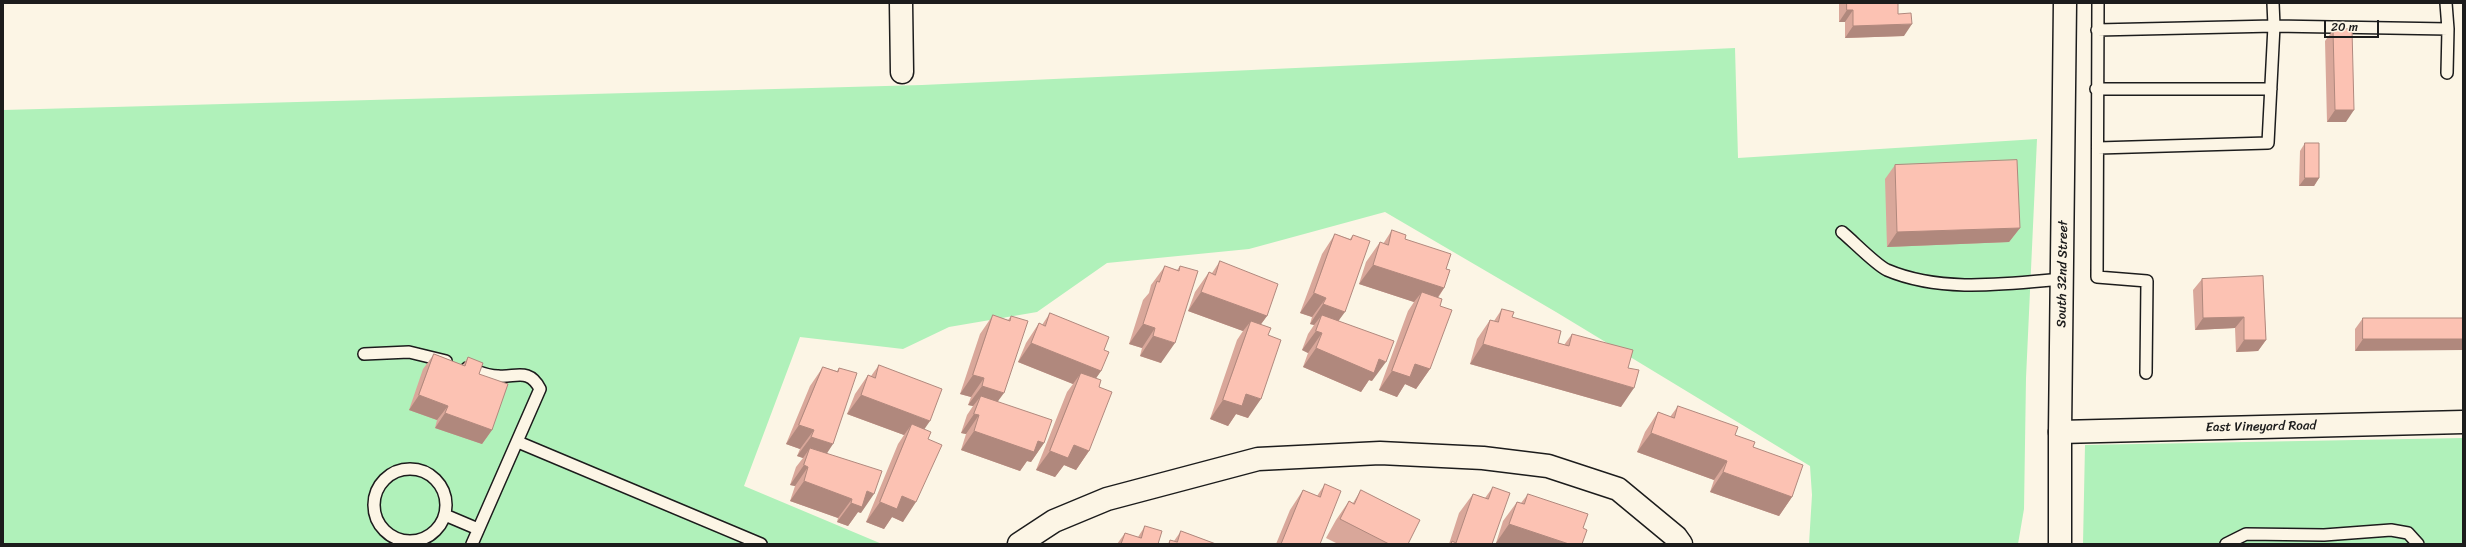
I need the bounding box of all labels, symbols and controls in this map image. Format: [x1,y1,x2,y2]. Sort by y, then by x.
scale bar [2326,12,2381,38]
text: 20 m [2331,16,2358,38]
street label: South 32nd Street [2054,220,2072,328]
street label: East Vineyard Road [2206,418,2316,436]

